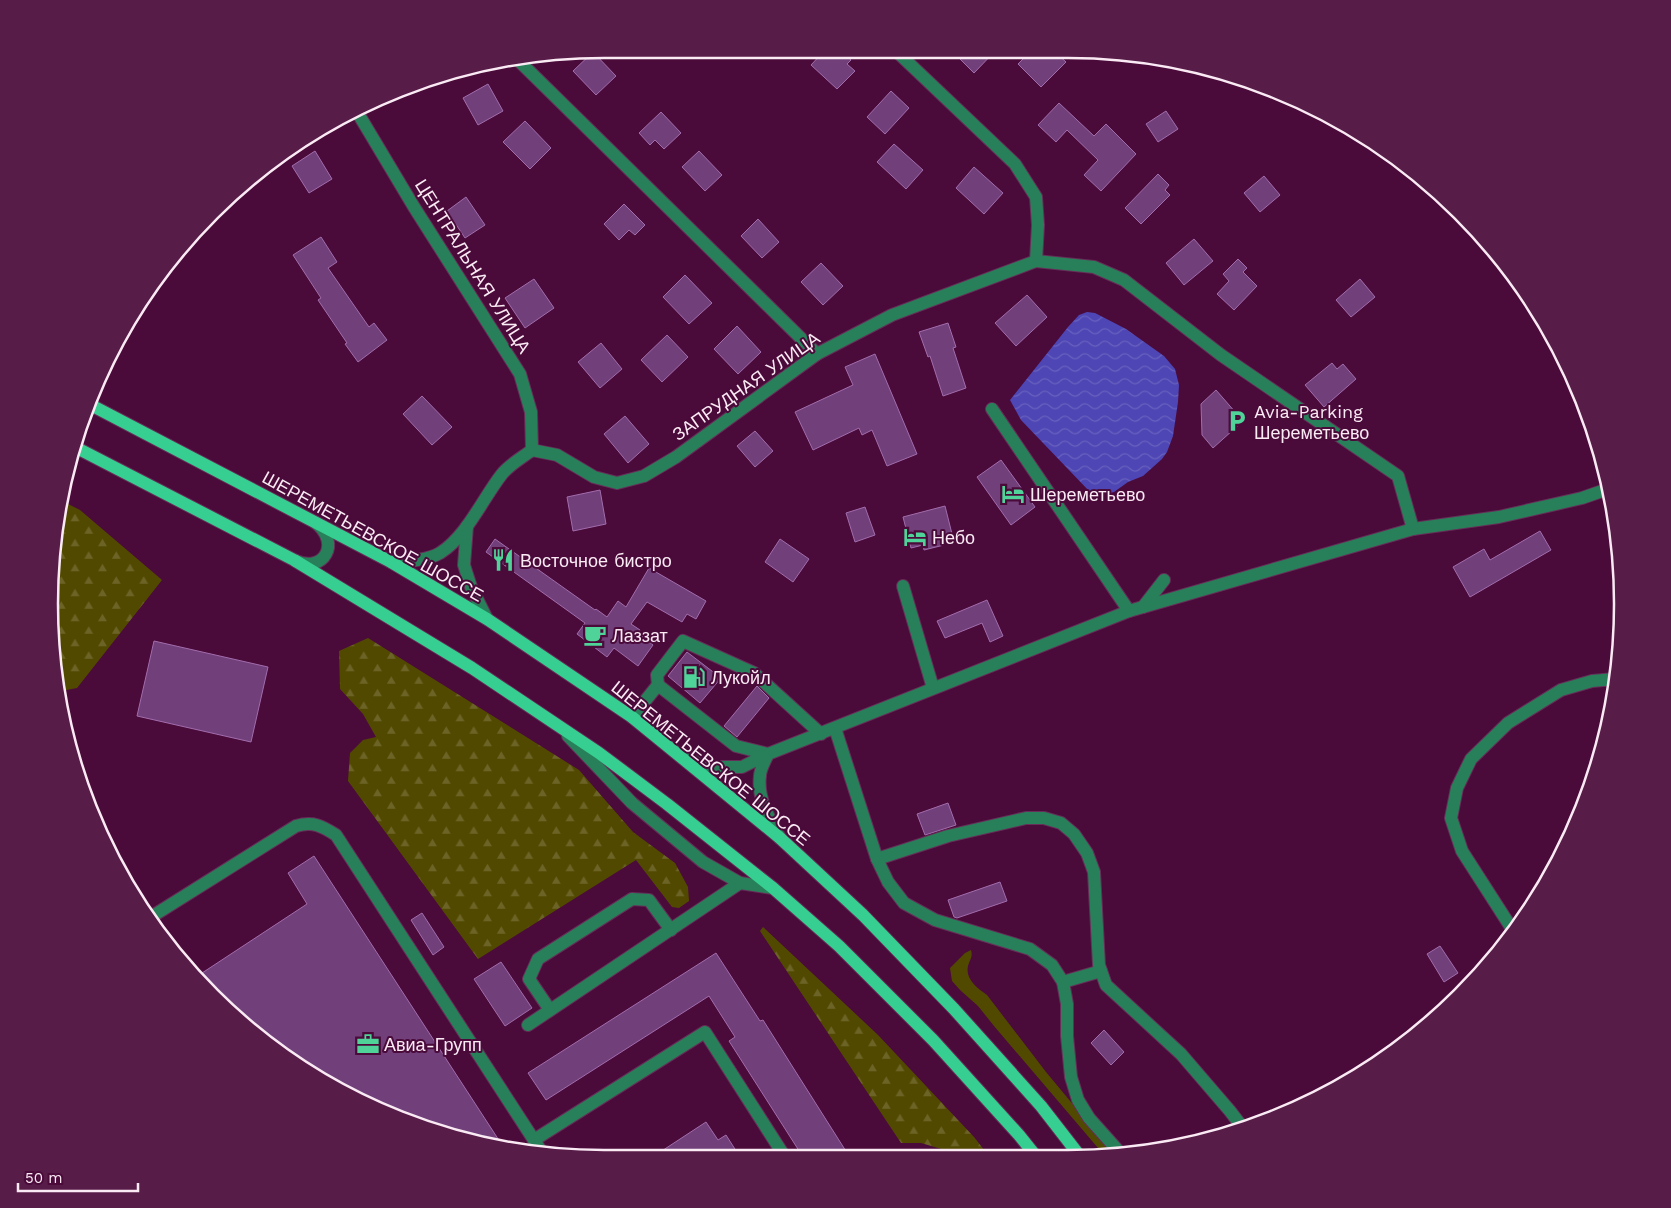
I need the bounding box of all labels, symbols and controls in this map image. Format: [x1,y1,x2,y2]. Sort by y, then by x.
street label: ЦЕНТРАЛЬНАЯ УЛИЦА [411,175,535,357]
street label: ЗАПРУДНАЯ УЛИЦА [668,327,824,445]
place label: Avia-Parking Шереметьево [1254,401,1369,443]
parking icon: Avia-Parking Шереметьево [1224,408,1250,434]
street label: ШЕРЕМЕТЬЕВСКОЕ ШОССЕ [259,466,487,606]
hotel icon: Шереметьево [1000,481,1026,507]
place label: Шереметьево [1030,484,1145,505]
hotel icon: Небо [902,524,928,550]
place label: Небо [932,527,975,548]
restaurant icon: Восточное бистро [490,547,516,573]
place label: Восточное бистро [520,550,672,571]
cafe icon: Лаззат [582,622,608,648]
place label: Лаззат [612,625,668,646]
fuel station icon: Лукойл [681,664,707,690]
place label: Лукойл [711,667,771,688]
street label: ШЕРЕМЕТЬЕВСКОЕ ШОССЕ [607,676,815,850]
office icon: Авиа-Групп [355,1031,381,1057]
place label: Авиа-Групп [384,1034,482,1055]
scale bar [18,1160,138,1192]
text: 50 m [25,1169,62,1187]

